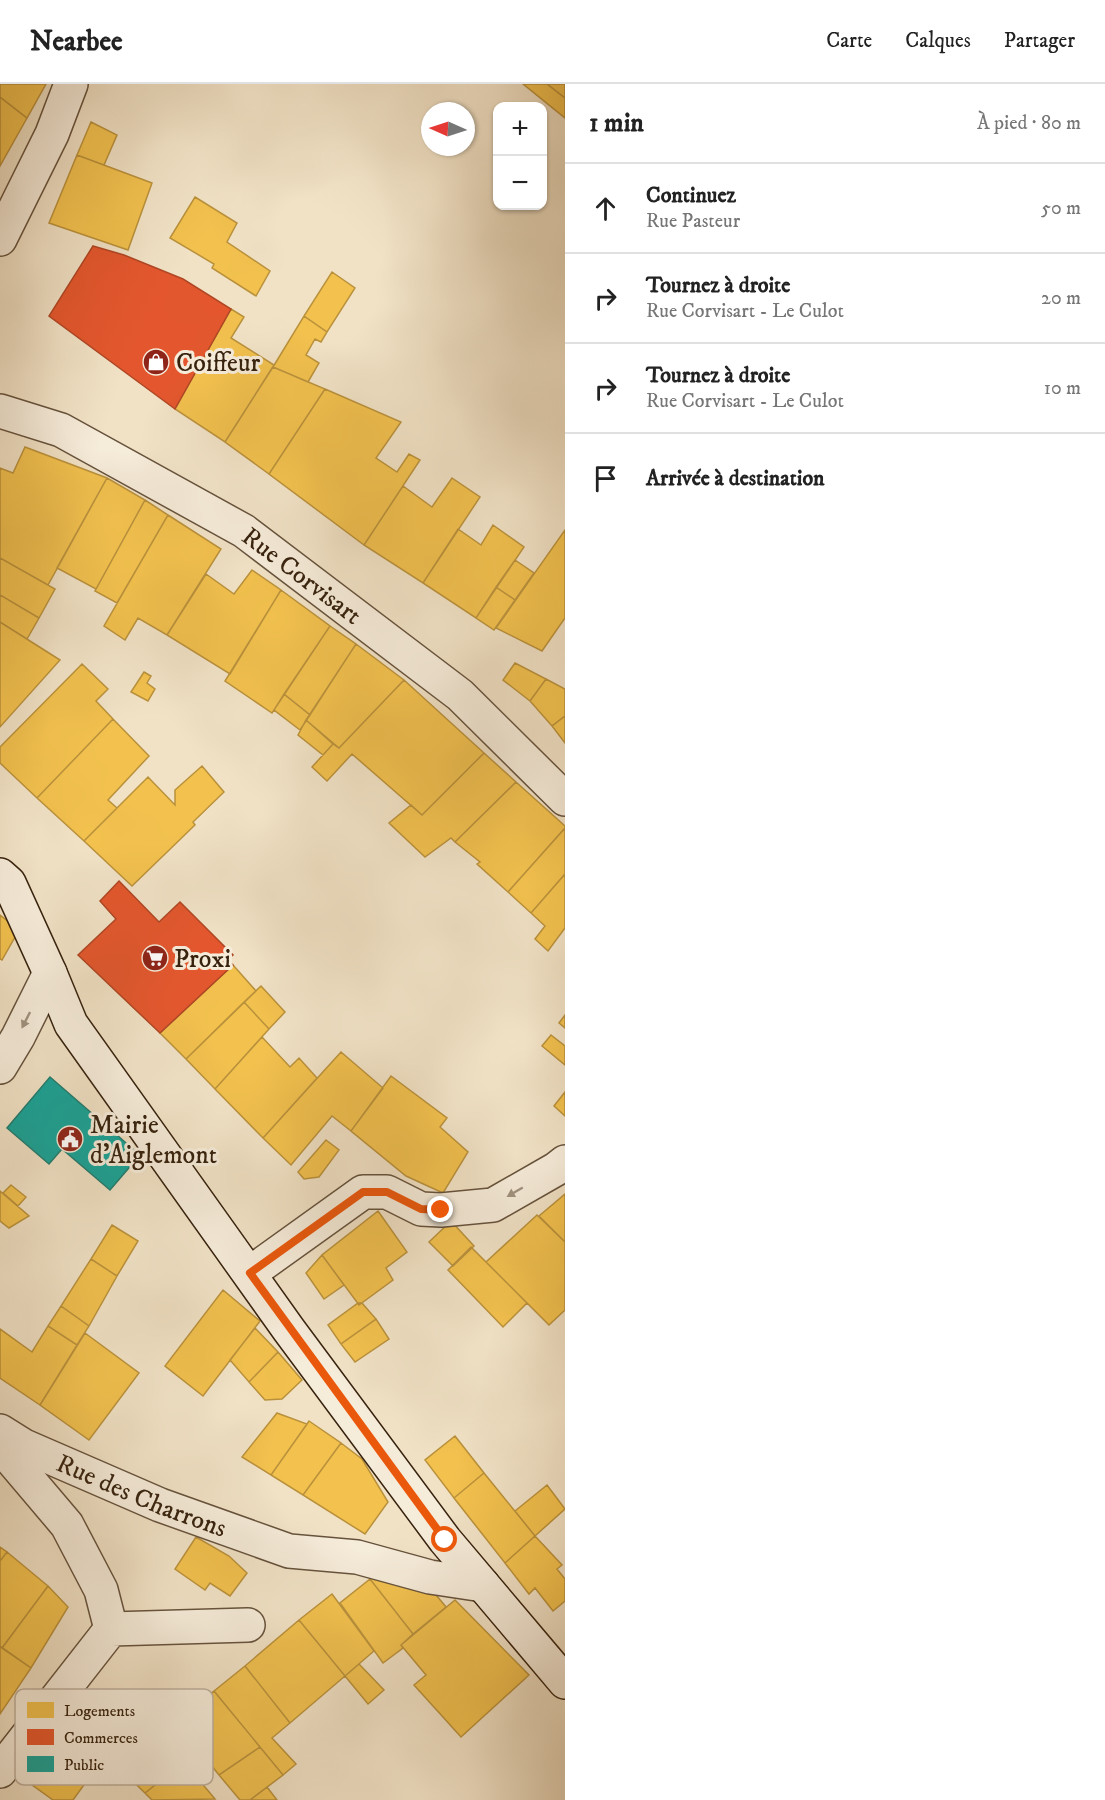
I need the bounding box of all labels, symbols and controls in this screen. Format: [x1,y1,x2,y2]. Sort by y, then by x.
text: Nearbee [30,24,123,59]
text: Carte [826,28,872,54]
text: Calques [905,28,971,54]
text: Partager [1004,28,1075,54]
north arrow [421,102,475,156]
map controls [493,102,547,210]
button: + [493,102,547,156]
text: 1 min [589,107,644,140]
text: À pied · 80 m [977,111,1081,136]
button: − [493,156,547,210]
text: Continuez [646,182,736,209]
icon: ahead [589,192,622,225]
text: 50 m [1041,196,1081,221]
text: Rue Pasteur [646,209,740,234]
text: Tournez à droite [646,272,790,299]
icon: right [589,282,622,315]
text: 20 m [1041,286,1081,311]
text: Rue Corvisart - Le Culot [646,299,844,324]
shop icon: Coiffeur [141,347,171,377]
place label: Coiffeur [176,347,260,380]
text: Tournez à droite [646,362,790,389]
icon: right [589,372,622,405]
text: 10 m [1044,376,1081,401]
text: Rue Corvisart - Le Culot [646,389,844,414]
icon: arrive [589,462,622,495]
text: Arrivée à destination [646,465,825,492]
street label: Rue Corvisart [235,520,368,632]
supermarket icon: Proxi [140,943,170,973]
place label: Proxi [174,943,231,976]
one-way arrow [22,1012,31,1029]
place label: Mairie d'Aiglemont [90,1109,217,1172]
public building icon: Mairie d'Aiglemont [55,1124,85,1154]
one-way arrow [506,1187,523,1197]
route end [427,1196,453,1222]
street label: Rue des Charrons [51,1447,231,1545]
route start [431,1526,457,1552]
legend [15,1689,213,1785]
text: Logements [64,1701,135,1721]
text: Commerces [64,1728,138,1748]
text: Public [64,1755,104,1775]

